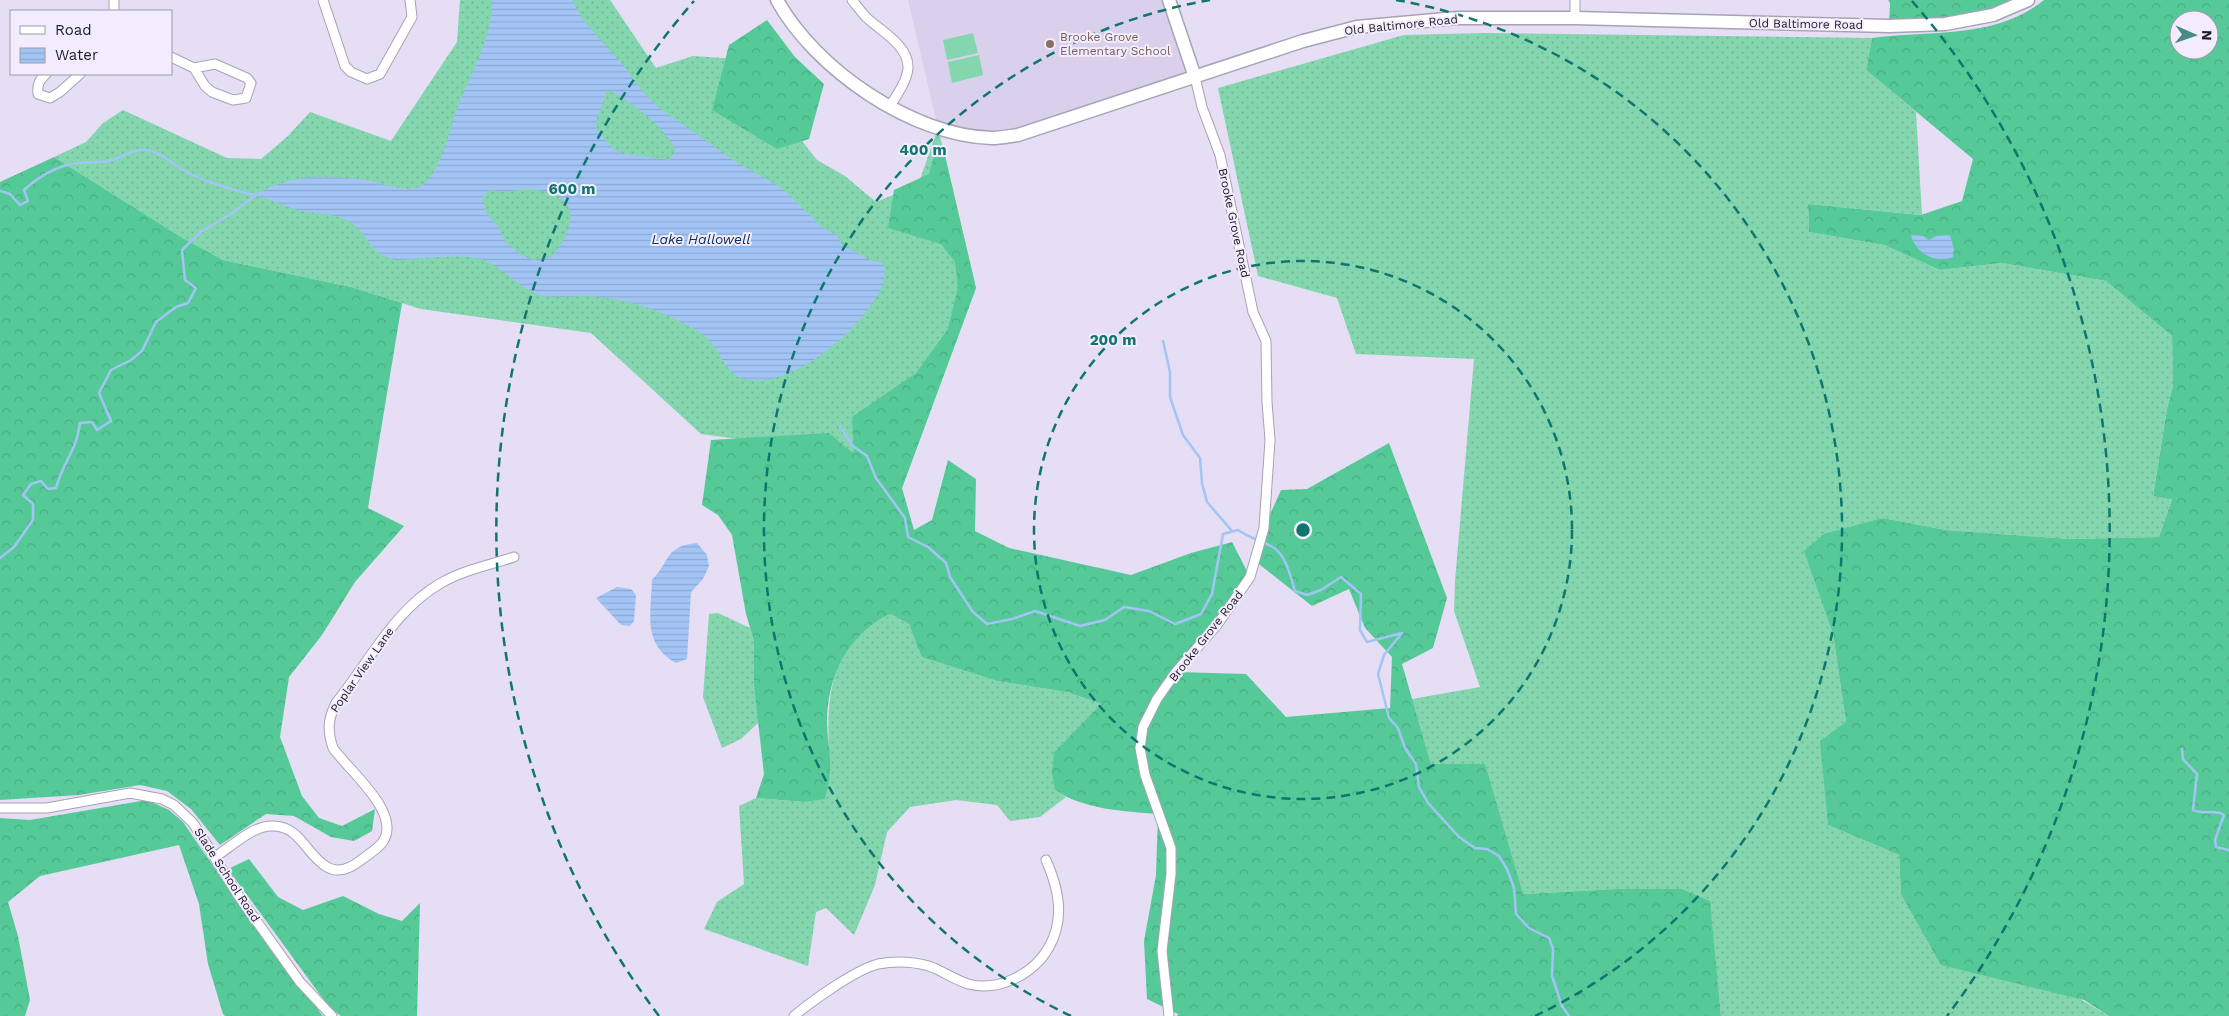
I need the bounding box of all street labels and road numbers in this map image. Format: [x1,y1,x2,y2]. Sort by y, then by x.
street label: Old Baltimore Road [1343,12,1459,38]
street label: Old Baltimore Road [1749,16,1863,32]
street label: Brooke Grove Road [1216,167,1252,279]
street label: Brooke Grove Road [1166,588,1246,684]
street label: Poplar View Lane [327,625,397,715]
street label: Slade School Road [191,825,263,925]

